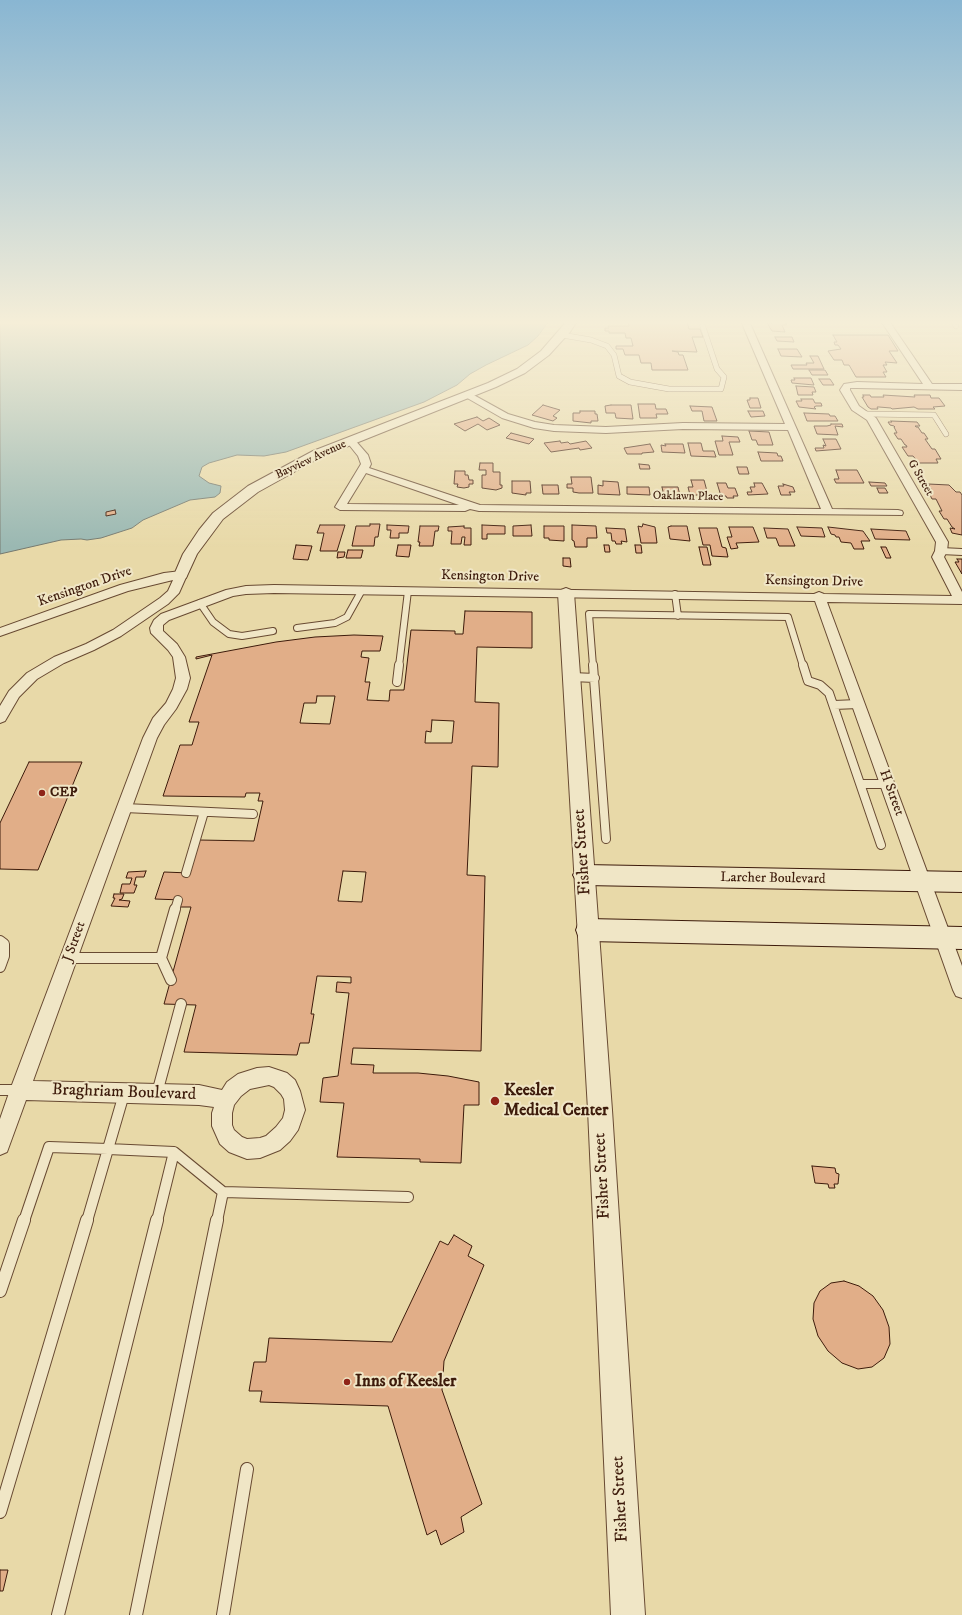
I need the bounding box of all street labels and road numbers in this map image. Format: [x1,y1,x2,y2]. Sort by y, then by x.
street label: Bayview Avenue [273,437,349,483]
street label: G Street [904,457,936,499]
street label: Oaklawn Place [653,489,723,505]
street label: Kensington Drive [36,563,134,611]
street label: Kensington Drive [441,568,539,586]
street label: Kensington Drive [765,573,863,591]
street label: H Street [875,768,907,818]
street label: Fisher Street [570,808,596,896]
street label: Larcher Boulevard [720,870,826,888]
street label: J Street [60,920,90,964]
street label: Braghriam Boulevard [51,1080,197,1106]
street label: Fisher Street [591,1132,615,1220]
street label: Fisher Street [609,1455,633,1543]

